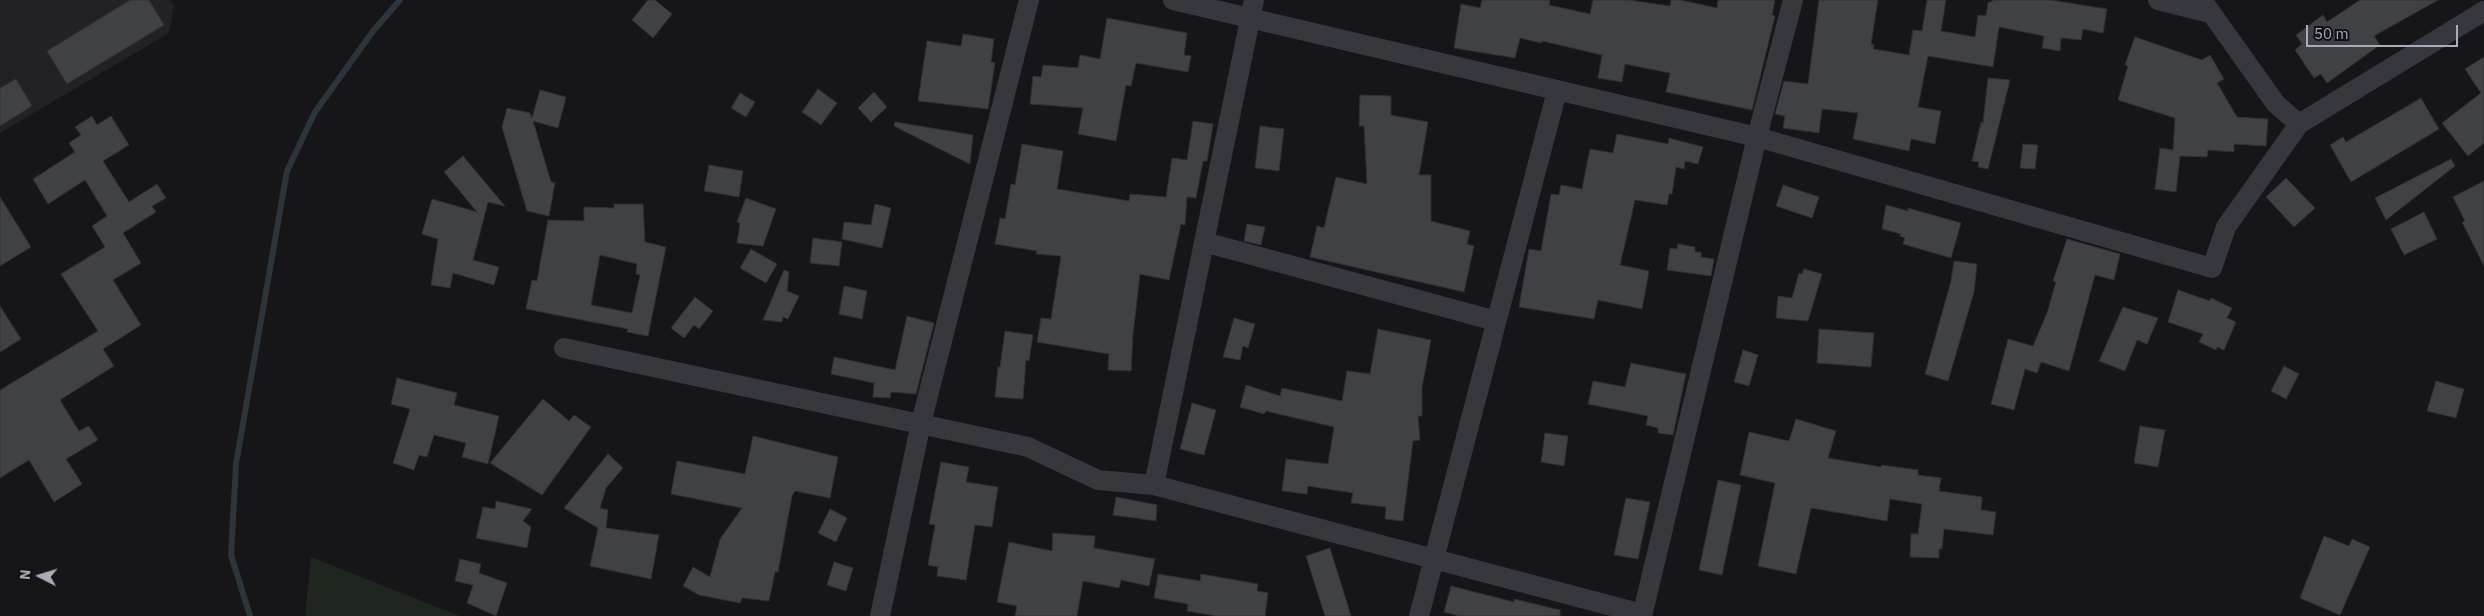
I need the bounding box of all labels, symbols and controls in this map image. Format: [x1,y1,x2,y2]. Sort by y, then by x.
scale bar [2309,15,2462,47]
text: 50 m [2314,24,2349,43]
north arrow [15,551,65,601]
text: N [16,569,34,581]

